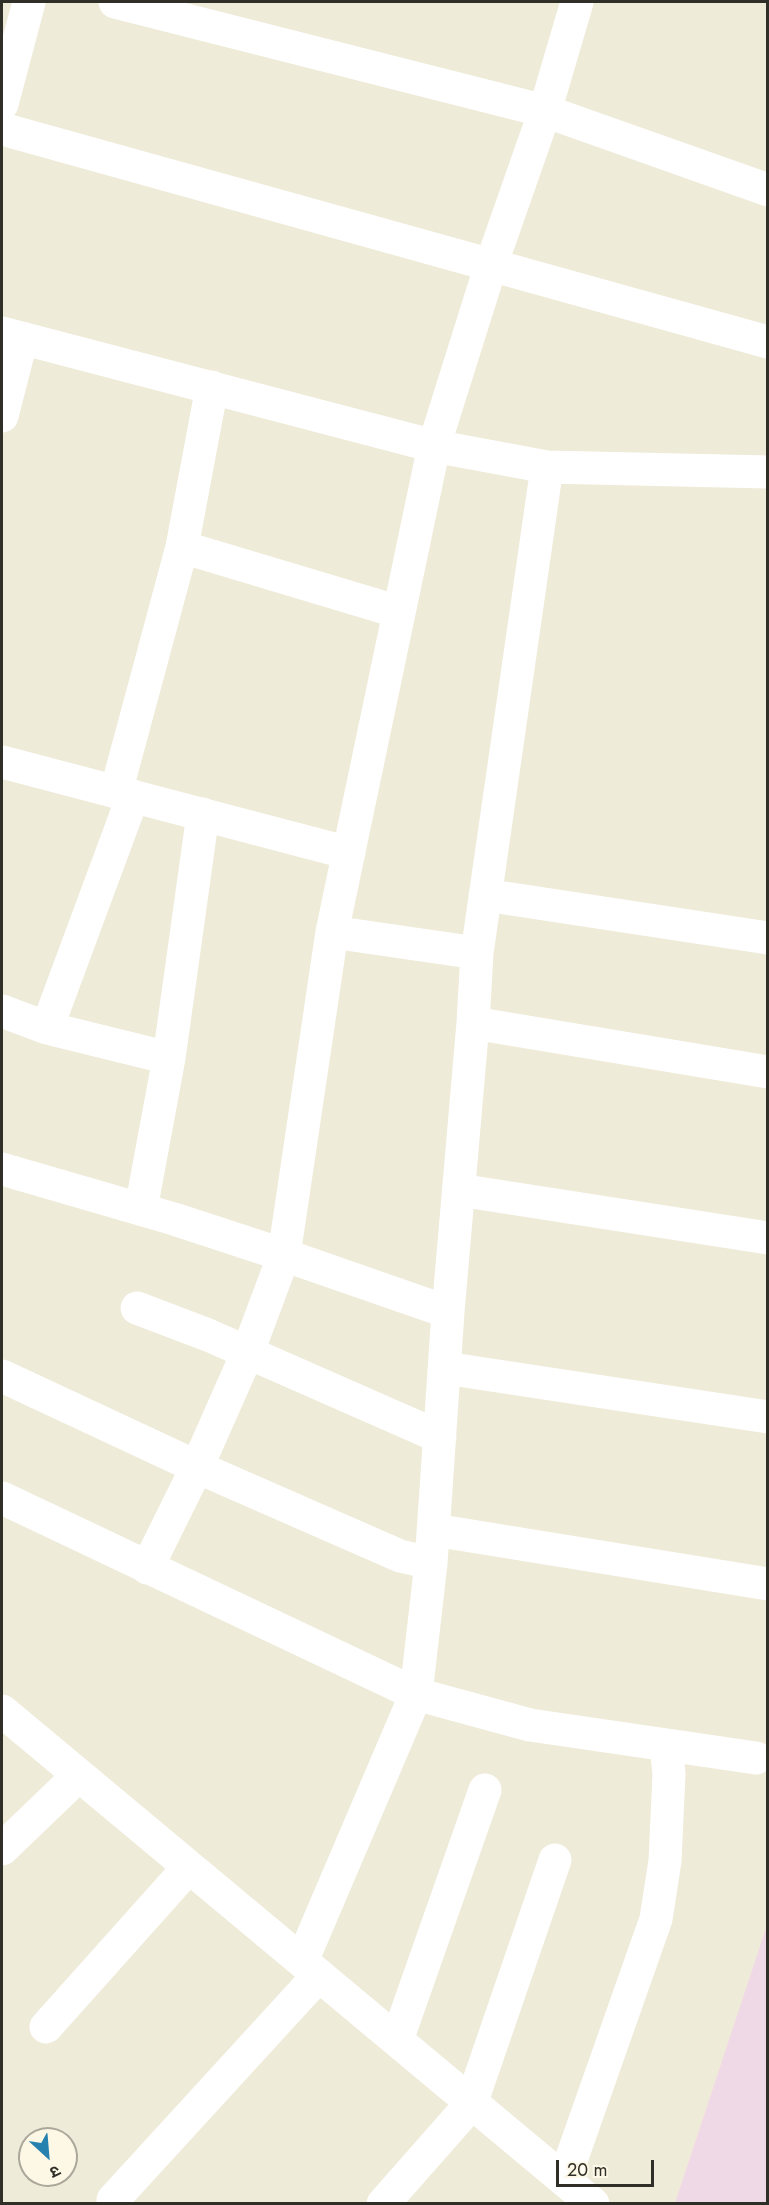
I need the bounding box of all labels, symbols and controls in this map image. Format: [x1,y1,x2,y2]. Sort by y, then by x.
north arrow [18,2127,78,2187]
scale bar [559,2148,656,2186]
text: 20 m [567,2157,607,2183]
text: उ [46,2159,64,2184]

